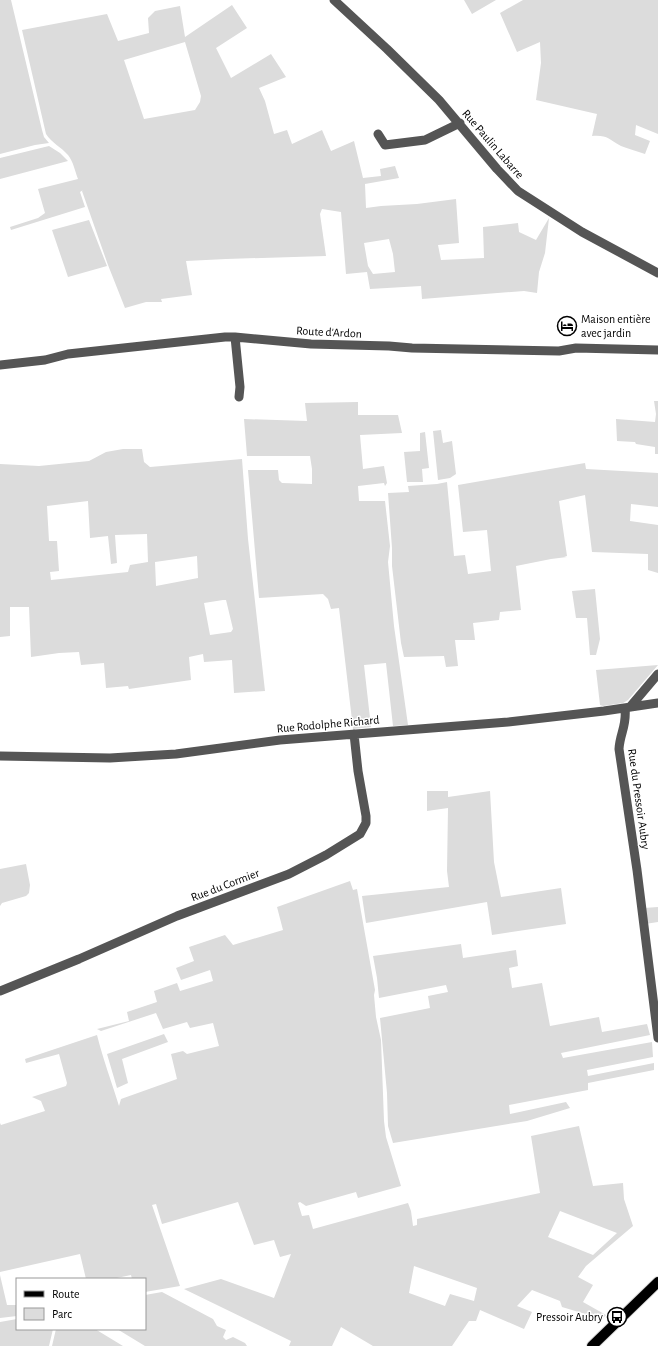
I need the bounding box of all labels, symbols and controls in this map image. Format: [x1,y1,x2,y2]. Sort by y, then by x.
street label: Rue Paulin Labarre [460,107,526,181]
place label: Maison entière avec jardin [581,313,651,340]
hotel icon: Maison entière avec jardin [556,315,578,337]
street label: Route d'Ardon [296,324,362,340]
street label: Rue Rodolphe Richard [276,714,380,734]
street label: Rue du Pressoir Aubry [625,748,652,850]
street label: Rue du Cormier [189,866,261,903]
legend [16,1278,146,1330]
text: Route [52,1288,79,1300]
bus stop icon: Pressoir Aubry [606,1306,628,1328]
text: Parc [52,1308,72,1320]
place label: Pressoir Aubry [536,1311,603,1324]

